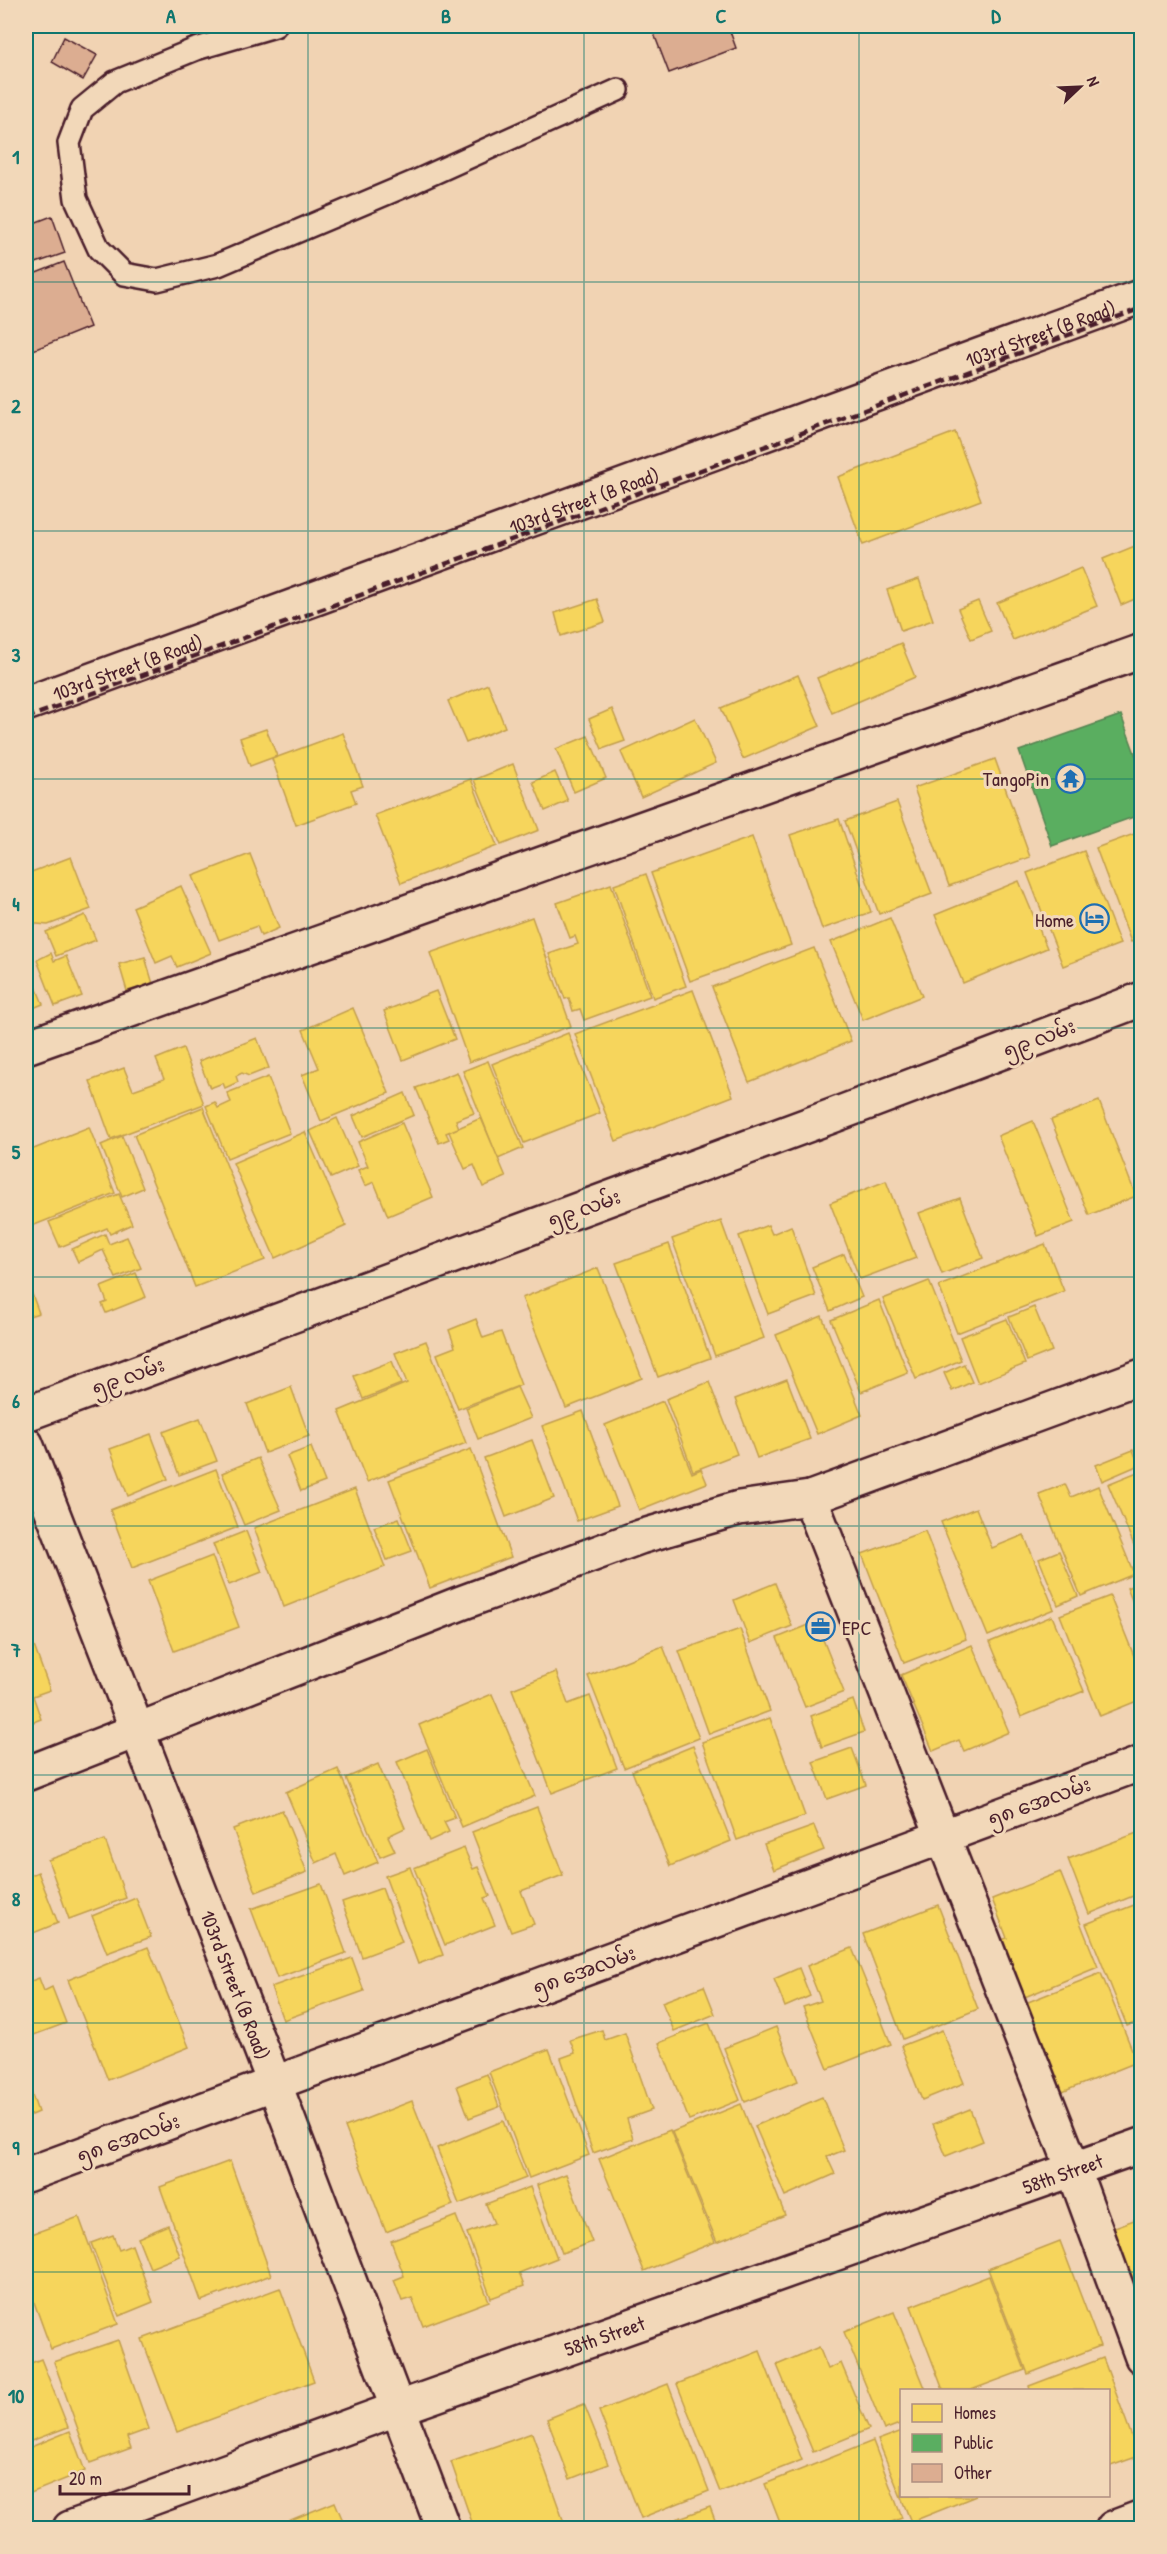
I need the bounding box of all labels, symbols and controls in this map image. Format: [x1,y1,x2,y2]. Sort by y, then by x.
text: A [166,2,176,29]
text: B [441,2,451,29]
text: C [716,2,727,29]
text: D [991,2,1001,29]
north arrow [1050,57,1110,117]
text: N [1082,73,1106,90]
text: 1 [12,143,20,170]
street label: 103rd Street (B Road) [961,293,1119,373]
text: 2 [11,392,21,419]
street label: 103rd Street (B Road) [505,460,663,540]
street label: 103rd Street (B Road) [49,627,206,707]
text: 3 [12,641,21,668]
temple icon: TangoPin [1054,762,1086,794]
place label: TangoPin [983,765,1049,792]
text: 4 [12,890,20,917]
hotel icon: Home [1079,903,1111,935]
place label: Home [1035,906,1074,933]
street label: ၅၉ လမ်း [999,1012,1080,1067]
text: 5 [12,1138,21,1165]
street label: ၅၉ လမ်း [544,1182,625,1236]
street label: ၅၉ လမ်း [88,1350,169,1404]
text: 6 [12,1387,20,1414]
office icon: EPC [805,1611,837,1643]
place label: EPC [842,1614,871,1641]
text: 7 [10,1636,21,1663]
street label: ၅၈ အေလမ်း [984,1770,1095,1835]
text: 8 [12,1885,21,1912]
street label: 103rd Street (B Road) [195,1906,277,2063]
street label: ၅၈ အေလမ်း [529,1939,640,2004]
street label: ၅၈ အေလမ်း [73,2107,184,2172]
text: 9 [12,2134,20,2161]
street label: 58th Street [1019,2146,1107,2200]
street label: 58th Street [560,2308,649,2362]
text: 10 [8,2382,24,2409]
legend [900,2389,1110,2497]
text: Homes [954,2400,996,2425]
text: Public [954,2430,993,2455]
scale bar [60,2458,189,2496]
text: Other [954,2460,992,2485]
text: 20 m [69,2466,102,2491]

